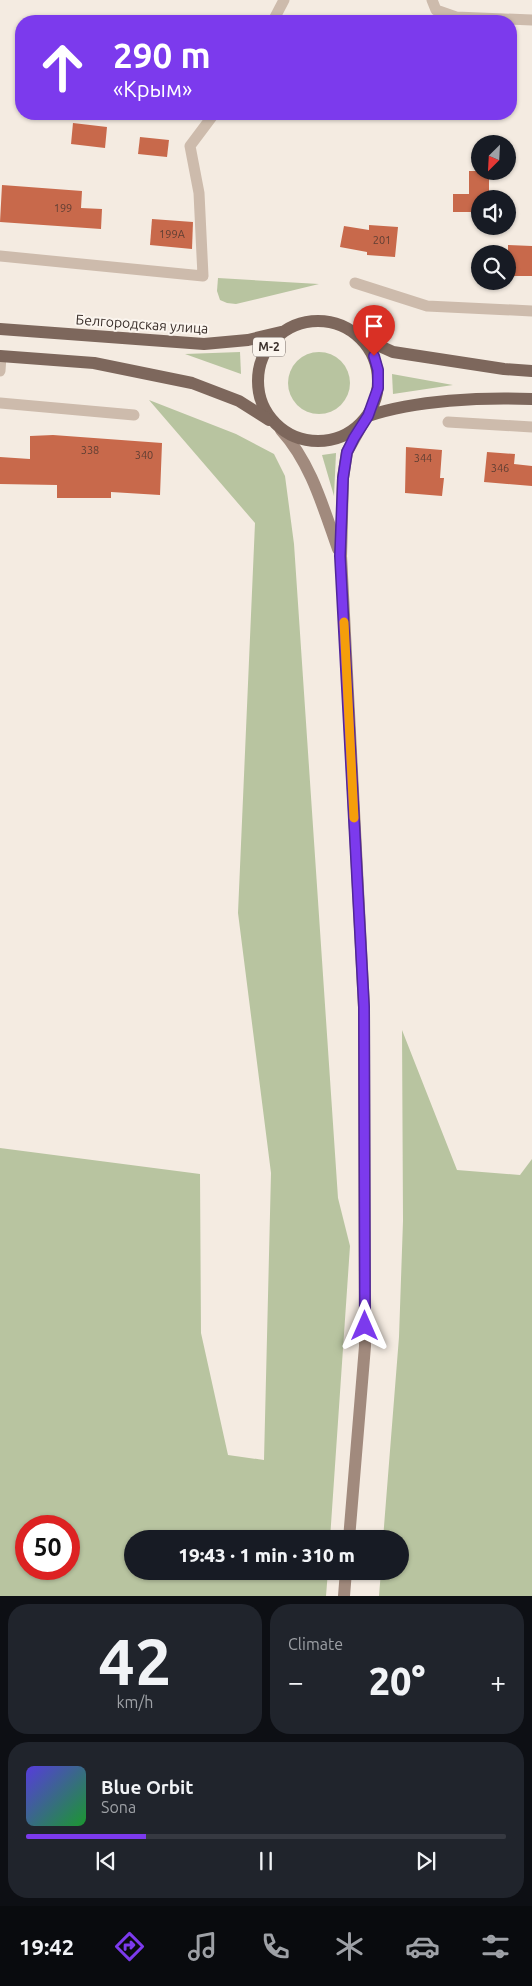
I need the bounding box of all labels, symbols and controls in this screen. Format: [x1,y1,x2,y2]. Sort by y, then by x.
icon: ahead [30,35,95,100]
text: 290 m [113,35,211,75]
text: «Крым» [113,76,192,101]
north arrow [471,135,516,180]
map controls [471,135,516,290]
button: sound [471,190,516,235]
house number: 199 [54,202,72,214]
house number: 199А [159,228,186,240]
house number: 201 [373,234,391,246]
button: search [471,245,516,290]
pin [353,305,395,356]
street label: Белгородская улица [75,311,209,337]
icon: arrive [360,312,388,340]
road number: М-2 [253,338,285,357]
house number: 338 [81,444,99,456]
house number: 340 [135,449,153,461]
house number: 344 [414,452,432,464]
house number: 346 [491,462,509,474]
position arrow [338,1299,390,1351]
speed limit sign: 50 [15,1515,80,1580]
text: 19:43 · 1 min · 310 m [178,1544,355,1566]
text: 42 [98,1624,172,1697]
text: Climate [288,1635,343,1653]
text: 20° [369,1660,425,1702]
text: − [288,1666,304,1697]
text: + [490,1666,506,1697]
text: km/h [117,1693,153,1711]
text: Blue Orbit [101,1776,194,1798]
text: Sona [101,1798,136,1816]
icon: previous [92,1847,120,1875]
icon: pause [252,1847,280,1875]
icon: next [412,1847,440,1875]
icon: directions [112,1929,147,1964]
icon: music [185,1929,220,1964]
icon: phone [258,1929,293,1964]
icon: climate [332,1929,367,1964]
icon: car [405,1929,440,1964]
icon: filters [478,1929,513,1964]
text: 19:42 [19,1934,74,1959]

